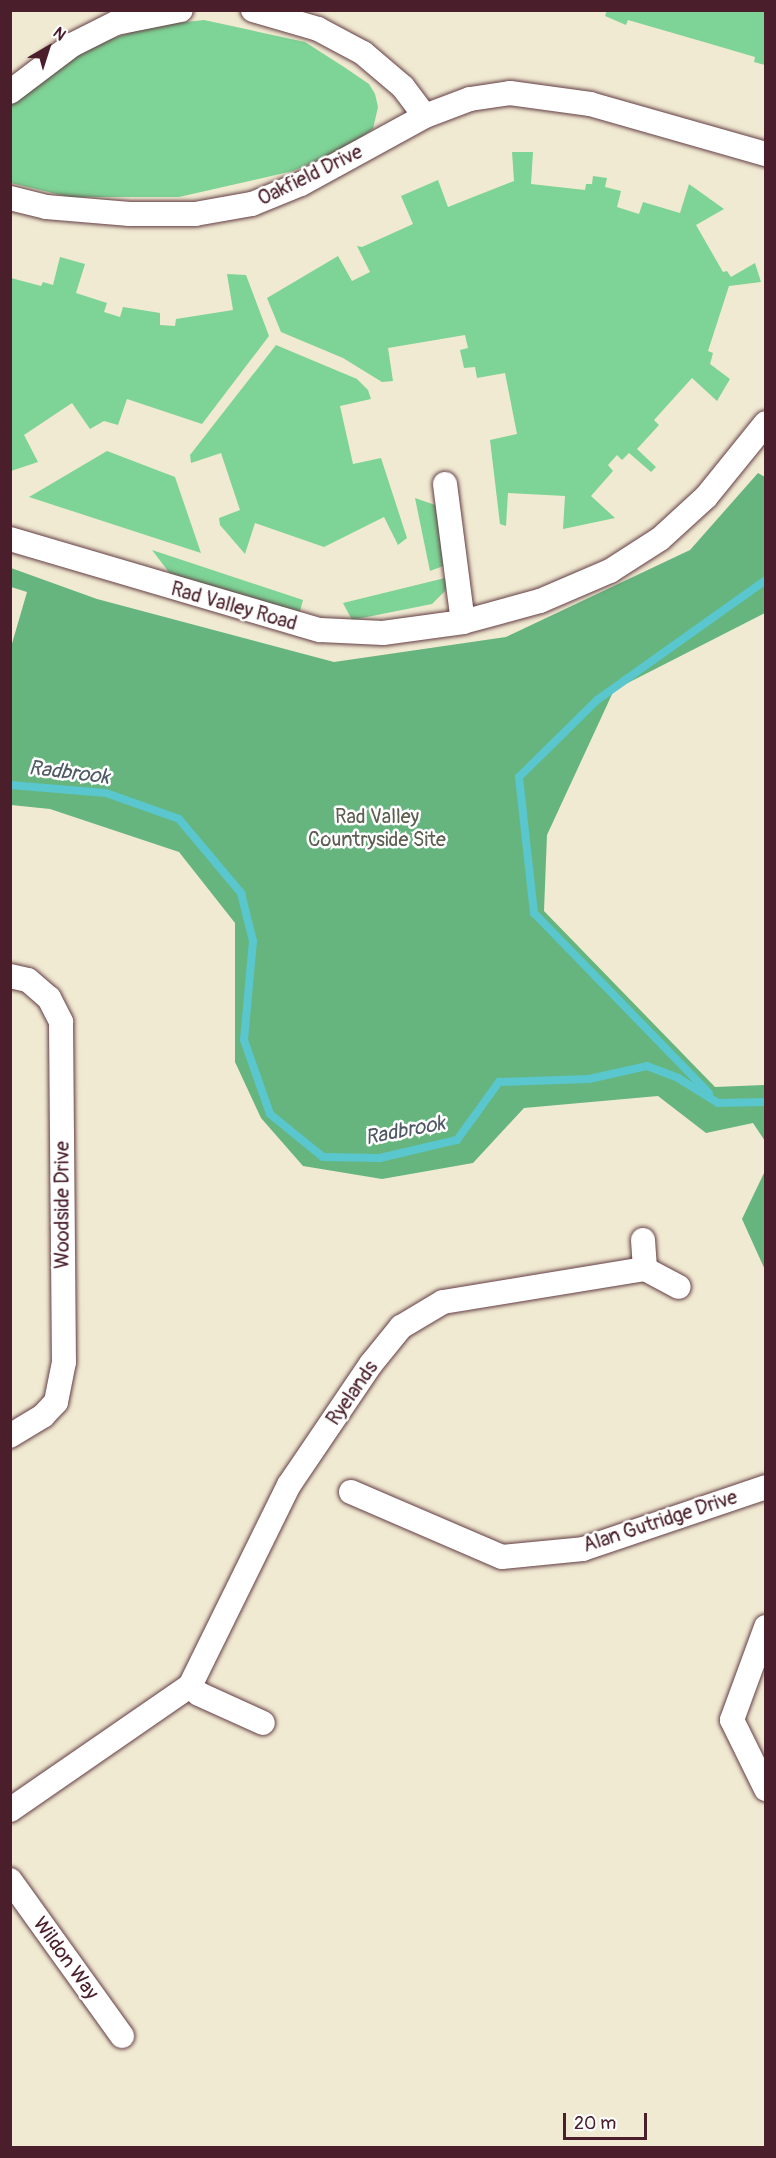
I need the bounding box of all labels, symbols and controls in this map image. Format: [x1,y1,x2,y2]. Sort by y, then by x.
north arrow [18,18,78,78]
text: N [49,23,70,45]
street label: Oakfield Drive [254,139,366,211]
street label: Rad Valley Road [168,577,300,635]
water label: Radbrook [27,756,111,790]
park label: Rad Valley Countryside Site [308,805,446,852]
water label: Radbrook [363,1111,447,1151]
street label: Woodside Drive [50,1141,74,1269]
street label: Ryelands [321,1356,383,1430]
street label: Alan Gutridge Drive [580,1485,740,1557]
street label: Wildon Way [28,1912,104,2004]
scale bar [566,2101,650,2139]
text: 20 m [574,2112,616,2135]

